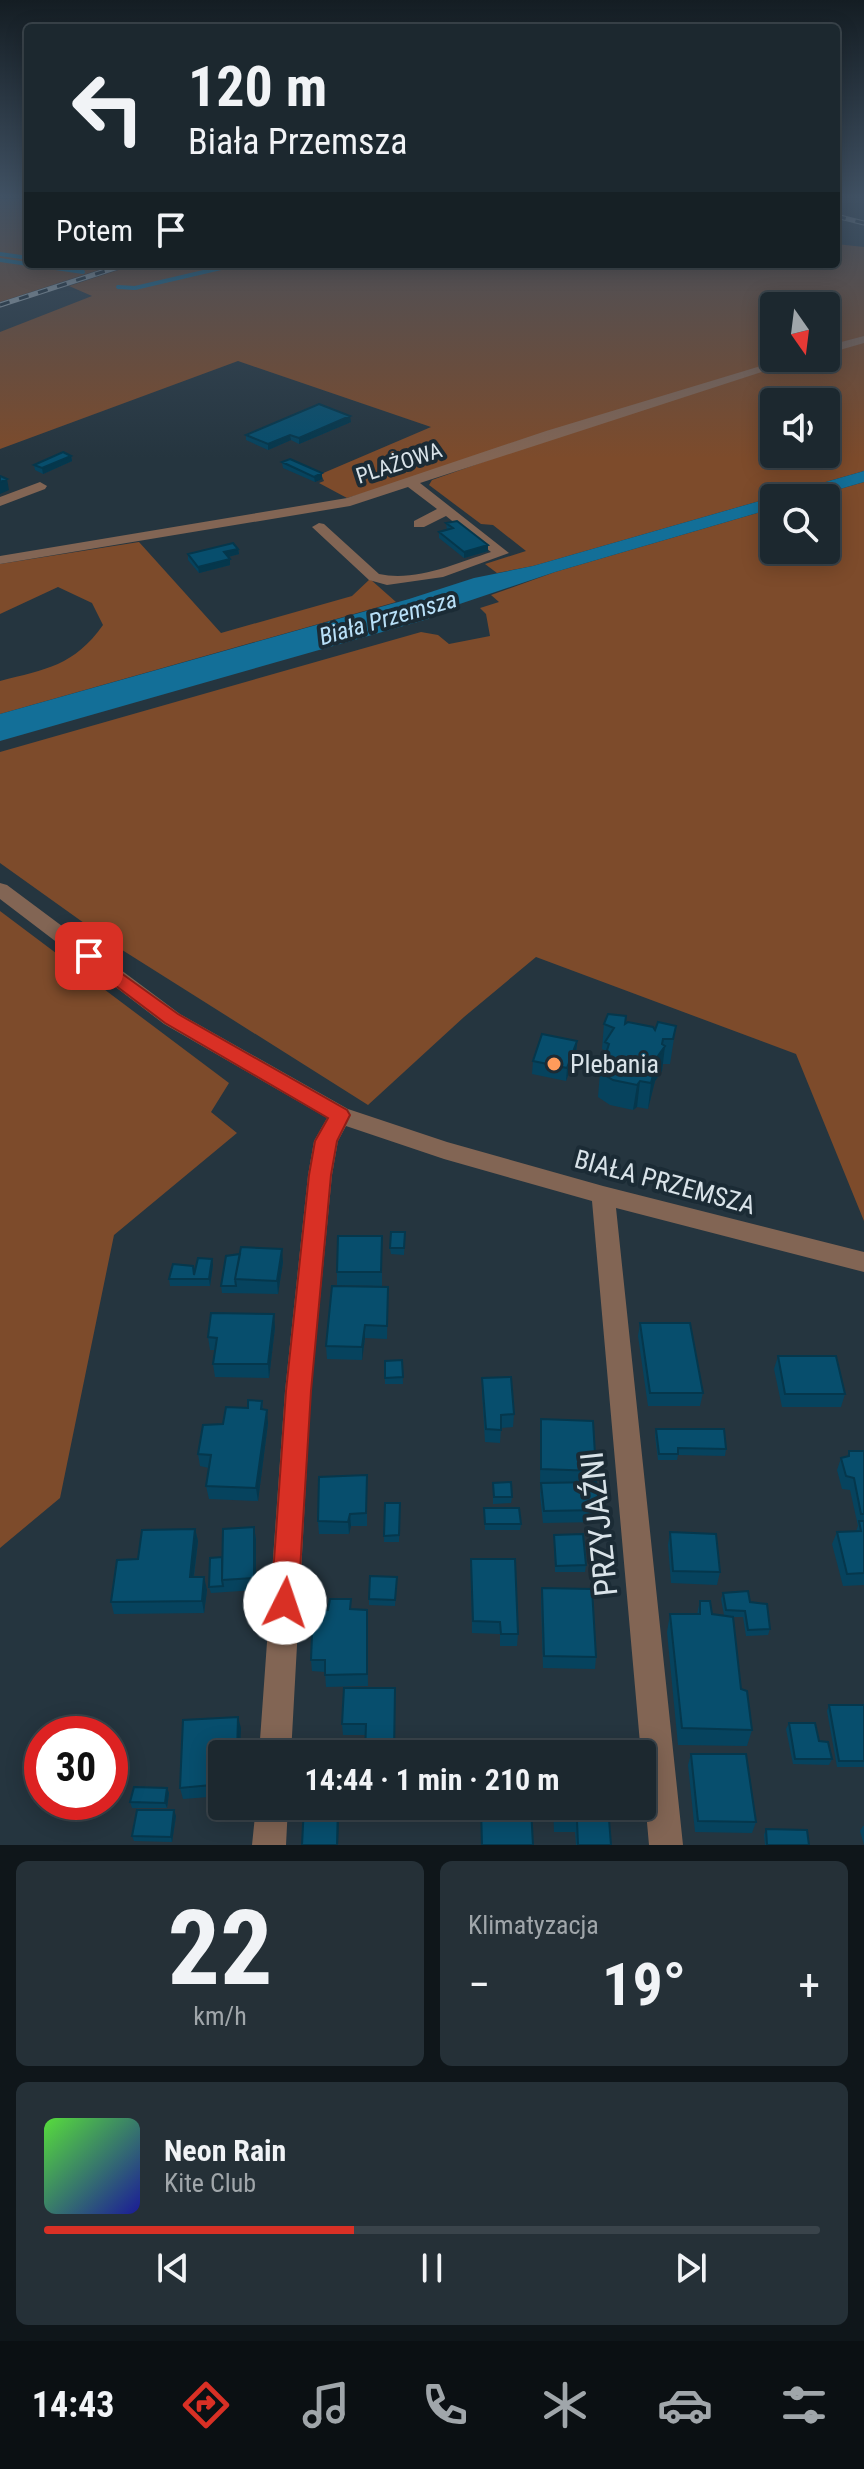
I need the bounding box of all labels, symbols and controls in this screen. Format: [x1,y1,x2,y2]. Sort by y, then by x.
text: 120 m [188,54,327,120]
icon: left [56,56,160,160]
text: Biała Przemsza [188,121,408,163]
icon: arrive [149,208,193,252]
text: Potem [56,213,133,248]
north arrow [760,292,840,372]
map controls [760,292,840,564]
button: sound [760,388,840,468]
street label: PLAŻOWA [353,437,445,489]
button: search [760,484,840,564]
water label: Biała Przemsza [316,585,460,651]
pin [55,922,123,990]
icon: arrive [67,934,111,978]
place label: Plebania [570,1049,659,1079]
marker: Plebania [545,1055,563,1073]
street label: BIAŁA PRZEMSZA [571,1143,759,1221]
street label: PRZYJAŹNI [573,1450,625,1598]
position arrow [243,1561,327,1645]
speed limit sign: 30 [24,1716,128,1820]
text: 14:44 · 1 min · 210 m [305,1762,559,1797]
text: 22 [167,1888,273,2009]
text: Klimatyzacja [468,1910,599,1940]
text: 19° [602,1949,686,2020]
text: − [468,1959,490,2011]
text: + [798,1959,820,2011]
text: km/h [193,2001,247,2031]
text: Neon Rain [164,2133,286,2168]
text: Kite Club [164,2168,256,2198]
icon: previous [151,2246,195,2290]
icon: pause [410,2246,454,2290]
icon: next [669,2246,713,2290]
icon: directions [178,2377,234,2433]
icon: music [298,2377,354,2433]
icon: phone [417,2377,473,2433]
icon: climate [537,2377,593,2433]
icon: car [657,2377,713,2433]
icon: filters [776,2377,832,2433]
text: 14:43 [32,2384,114,2426]

